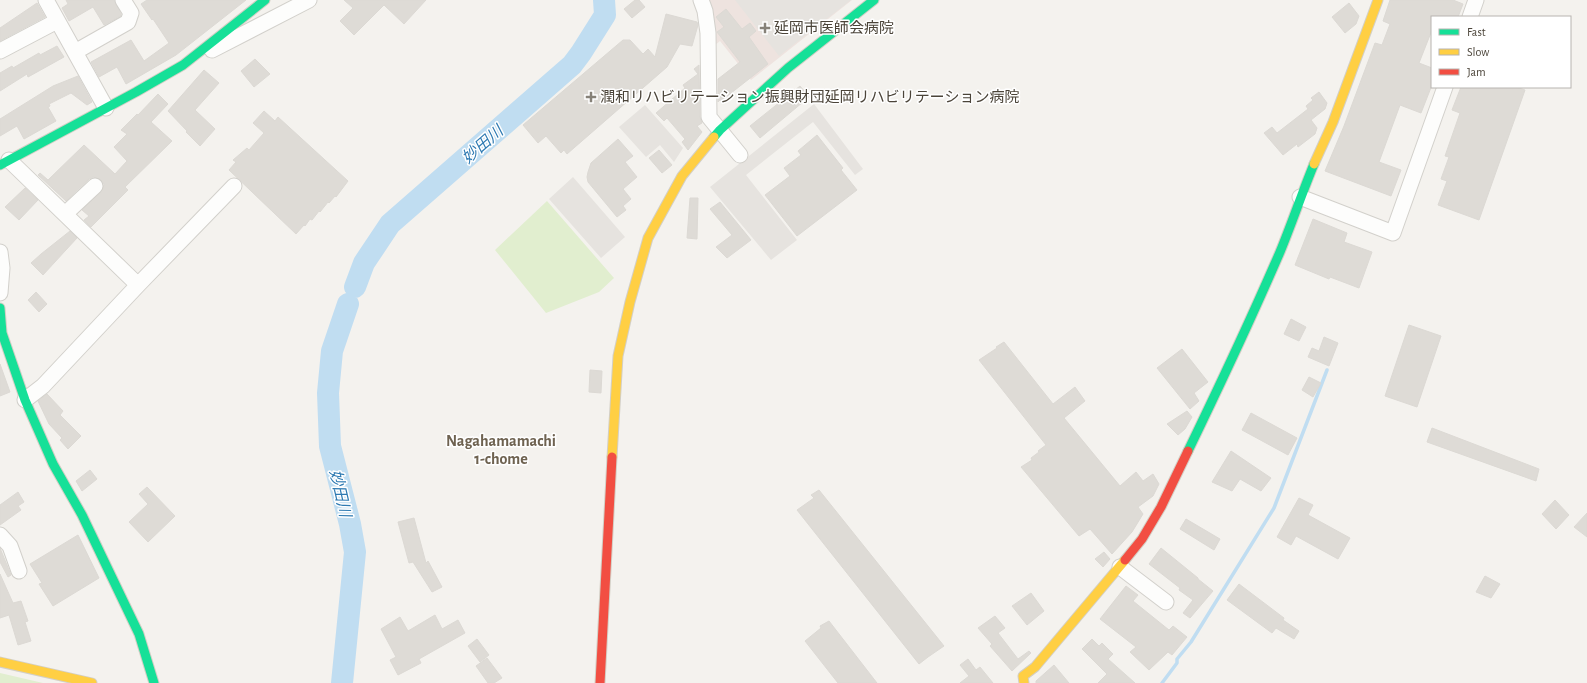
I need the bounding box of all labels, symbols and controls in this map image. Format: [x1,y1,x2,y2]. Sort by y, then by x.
legend [1431,16,1571,88]
place label: 延岡市医師会病院 [774,20,894,36]
marker: 延岡市医師会病院 [759,22,771,34]
text: Fast [1467,26,1486,38]
text: Slow [1467,46,1489,58]
text: Jam [1467,66,1486,78]
place label: 潤和リハビリテーション振興財団延岡リハビリテーション病院 [600,89,1019,105]
marker: 潤和リハビリテーション振興財団延岡リハビリテーション病院 [585,91,597,103]
water label: 妙田川 [459,121,508,167]
district label: Nagahamamachi 1-chome [446,433,556,467]
water label: 妙田川 [327,468,355,520]

